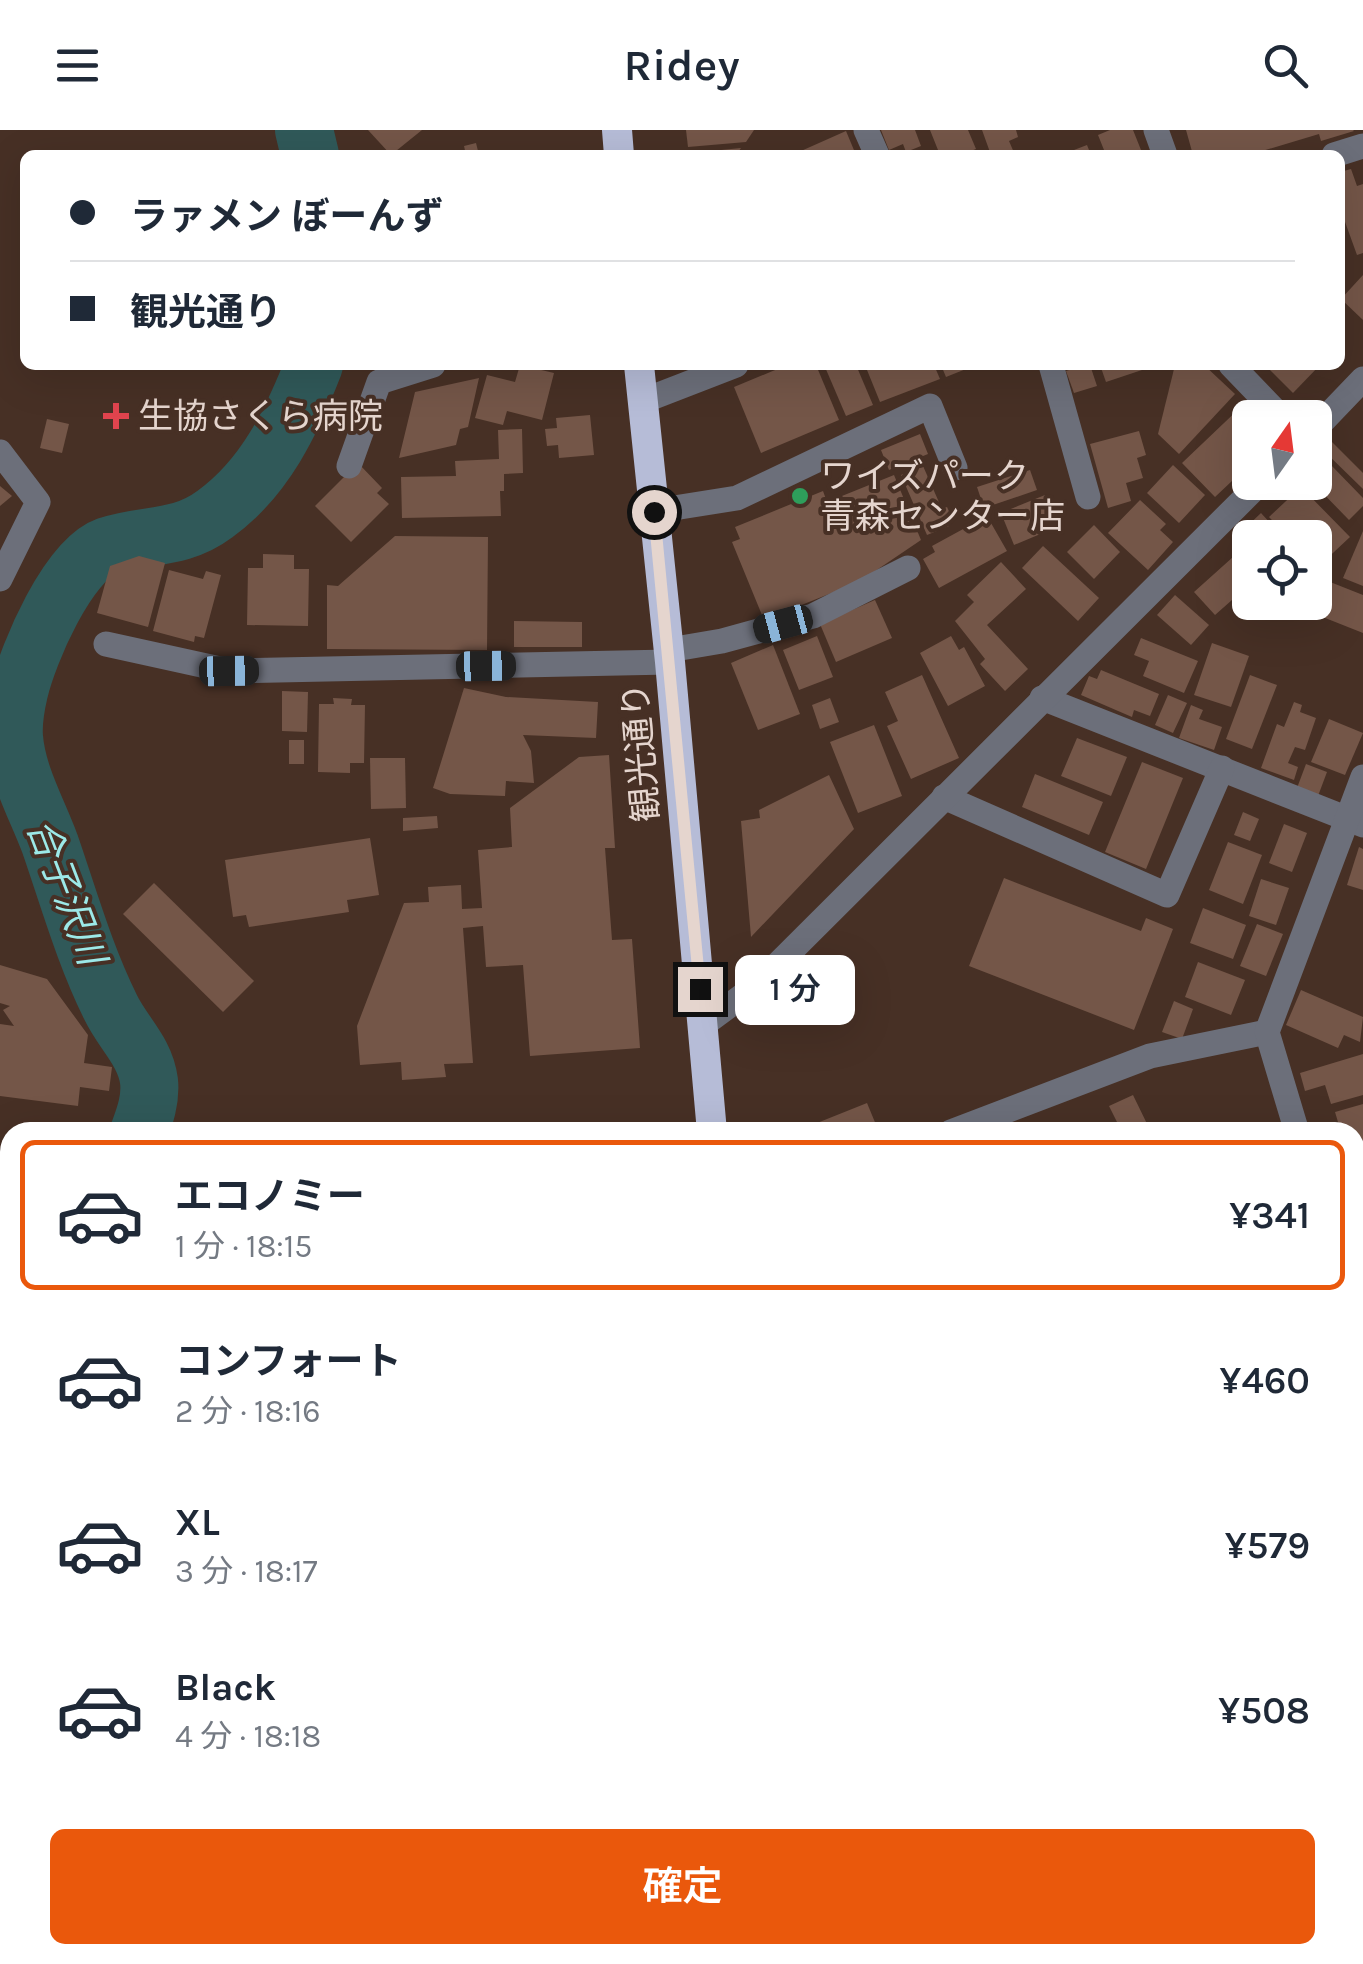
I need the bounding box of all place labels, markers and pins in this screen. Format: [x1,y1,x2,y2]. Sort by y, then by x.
place label: 生協さくら病院 [138,396,383,437]
marker: 生協さくら病院 [103,403,129,429]
place label: ワイズパーク 青森センター店 [820,456,1065,537]
marker: ワイズパーク 青森センター店 [789,485,811,507]

